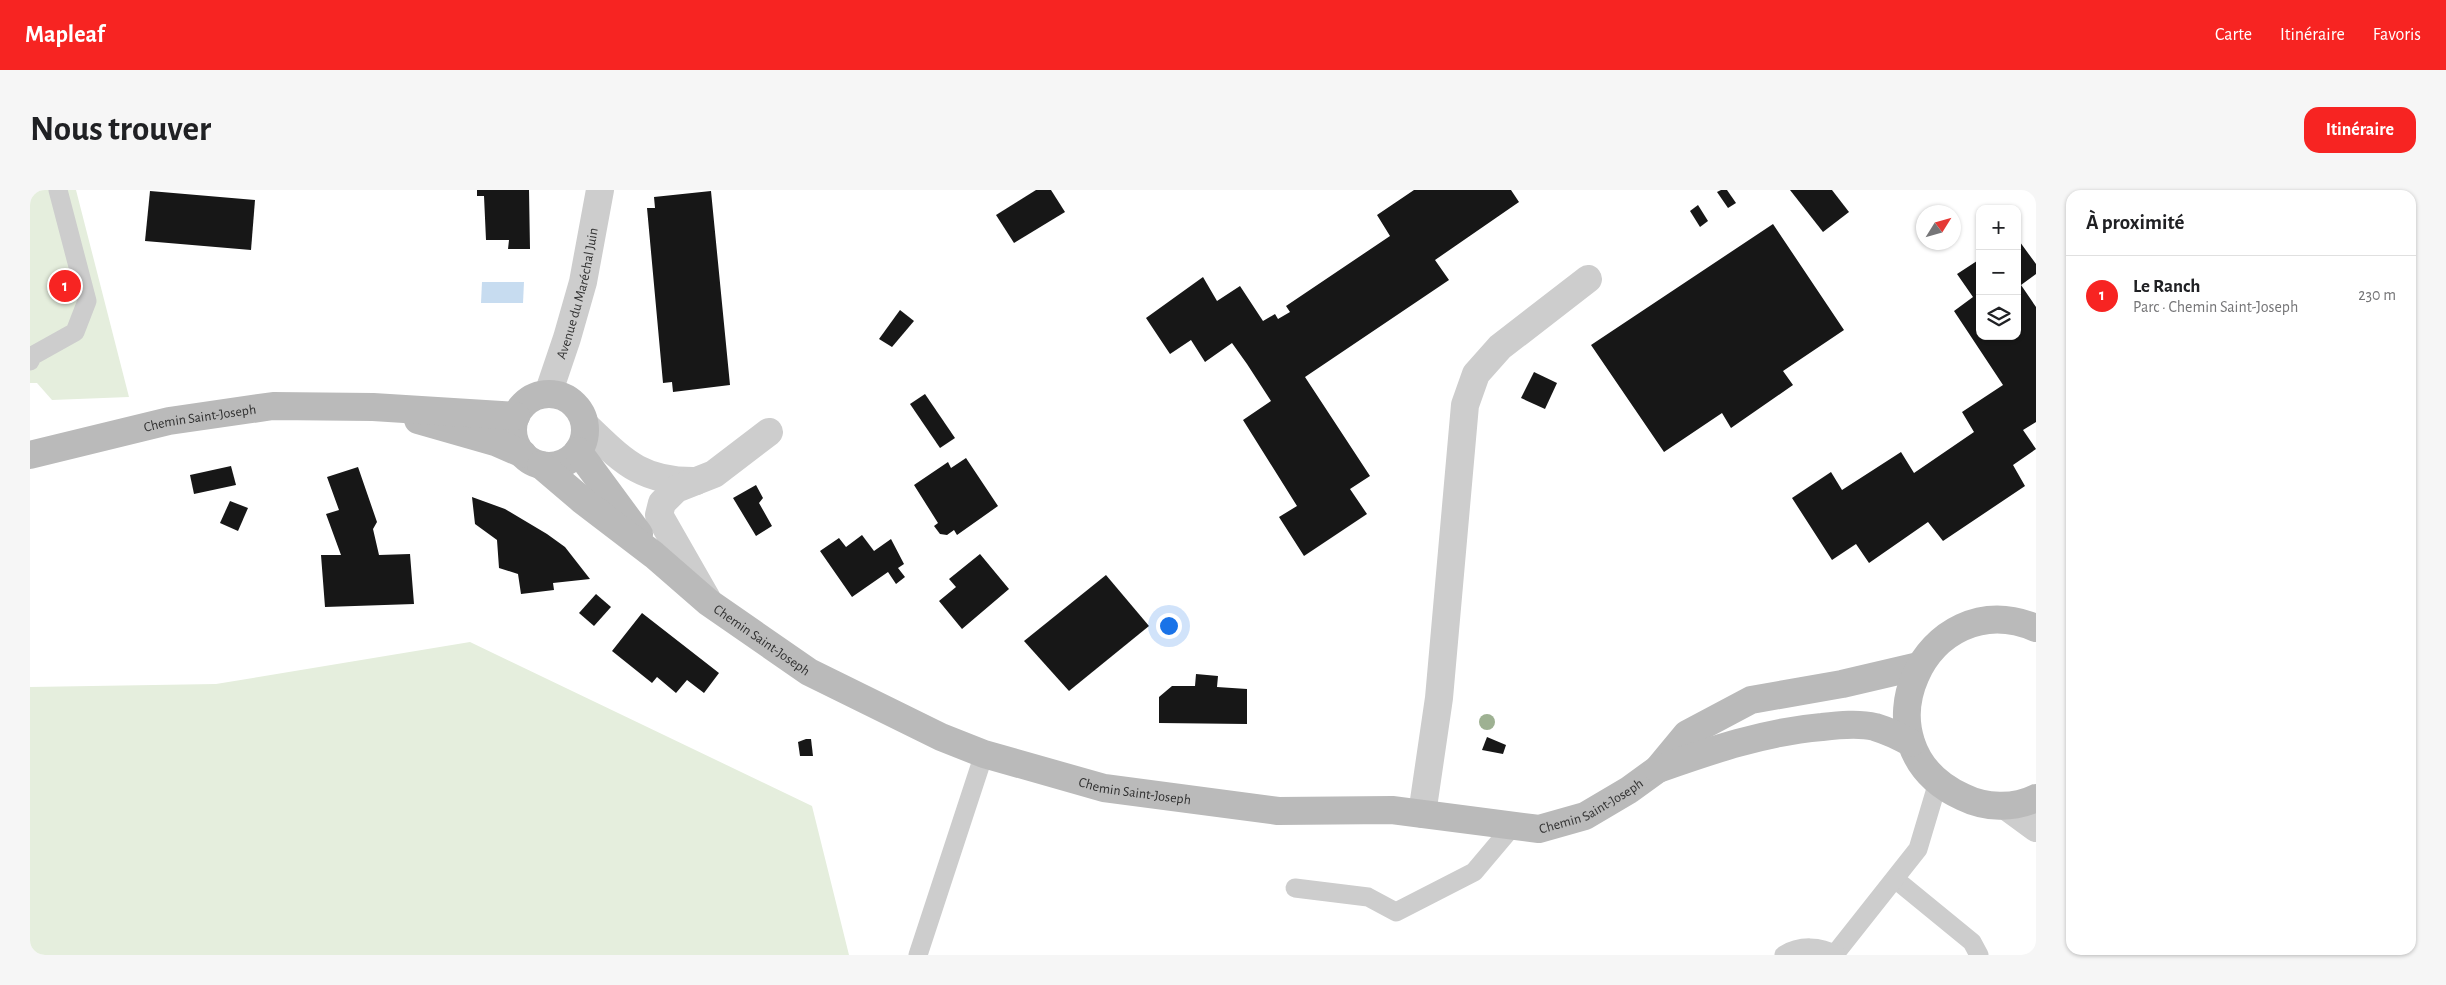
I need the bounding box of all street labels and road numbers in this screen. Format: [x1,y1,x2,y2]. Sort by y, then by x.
street label: Avenue du Maréchal Juin [554,227,601,361]
street label: Chemin Saint-Joseph [142,403,257,435]
street label: Chemin Saint-Joseph [711,602,812,679]
street label: Chemin Saint-Joseph [1077,775,1192,807]
street label: Chemin Saint-Joseph [1538,776,1646,837]

